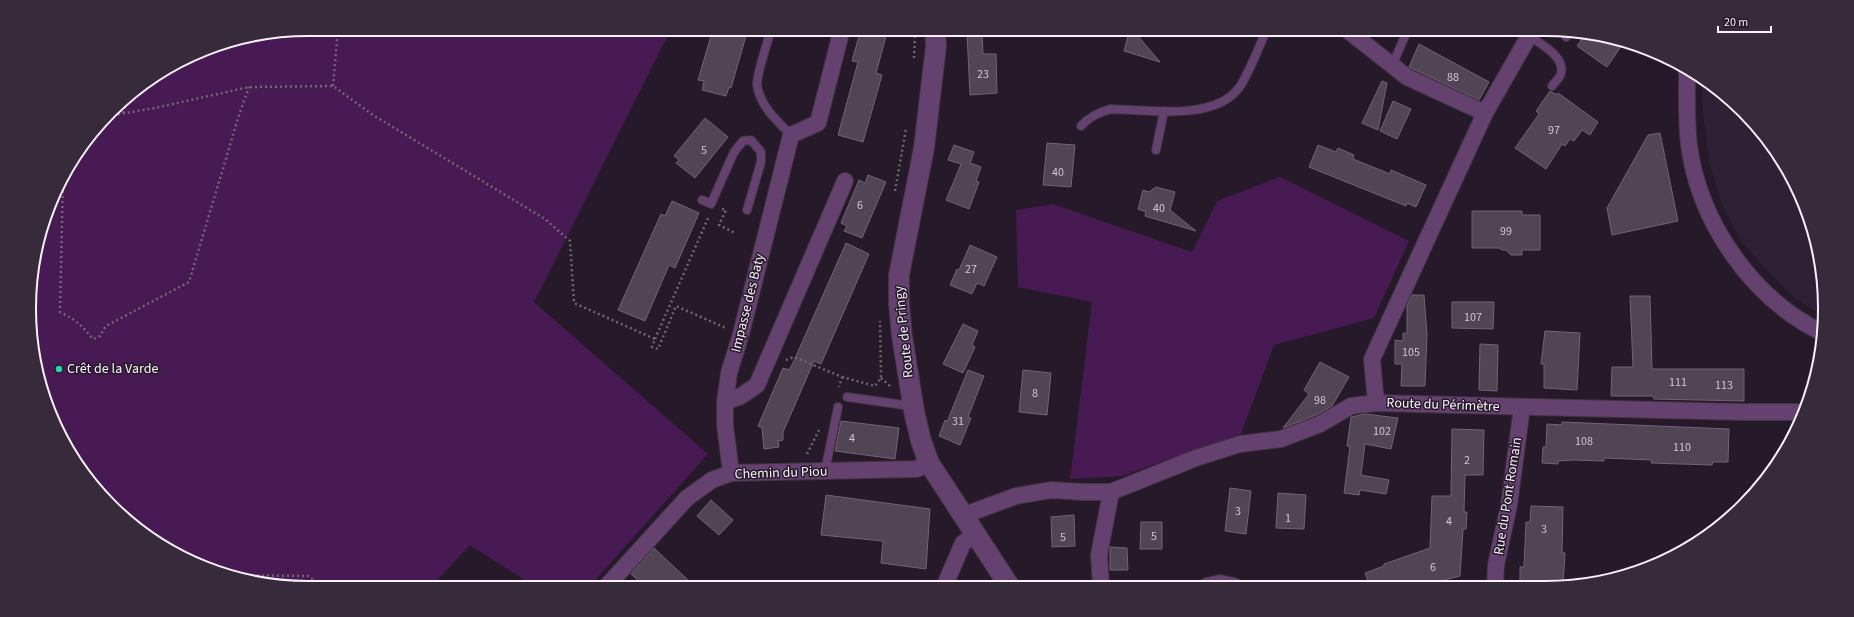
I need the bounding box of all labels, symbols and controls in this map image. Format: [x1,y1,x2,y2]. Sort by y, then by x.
scale bar [1718,8,1771,34]
text: 20 m [1724,14,1748,31]
house number: 23 [977,66,989,83]
house number: 88 [1447,69,1459,86]
house number: 97 [1548,122,1560,139]
house number: 5 [701,142,707,159]
house number: 40 [1052,164,1064,181]
house number: 6 [857,197,863,214]
house number: 40 [1153,200,1165,217]
house number: 99 [1500,223,1512,240]
street label: Impasse des Baty [726,251,770,354]
house number: 27 [965,261,977,278]
street label: Route de Pringy [889,284,919,379]
house number: 107 [1464,309,1482,326]
house number: 105 [1402,344,1420,361]
place label: Crêt de la Varde [67,359,158,379]
marker: Crêt de la Varde [54,364,64,374]
house number: 111 [1669,374,1687,391]
house number: 113 [1715,377,1733,394]
house number: 8 [1032,385,1038,402]
house number: 98 [1314,392,1326,409]
street label: Route du Périmètre [1386,393,1500,417]
house number: 31 [952,413,964,430]
house number: 102 [1373,423,1391,440]
house number: 4 [849,430,855,447]
house number: 108 [1575,433,1593,450]
street label: Rue du Pont Romain [1489,436,1527,556]
house number: 110 [1673,439,1691,456]
house number: 2 [1464,452,1470,469]
street label: Chemin du Piou [734,461,828,485]
house number: 3 [1235,503,1241,520]
house number: 1 [1285,510,1291,527]
house number: 4 [1446,513,1452,530]
house number: 3 [1541,521,1547,538]
house number: 5 [1151,528,1157,545]
house number: 5 [1060,529,1066,546]
house number: 6 [1430,559,1436,576]

